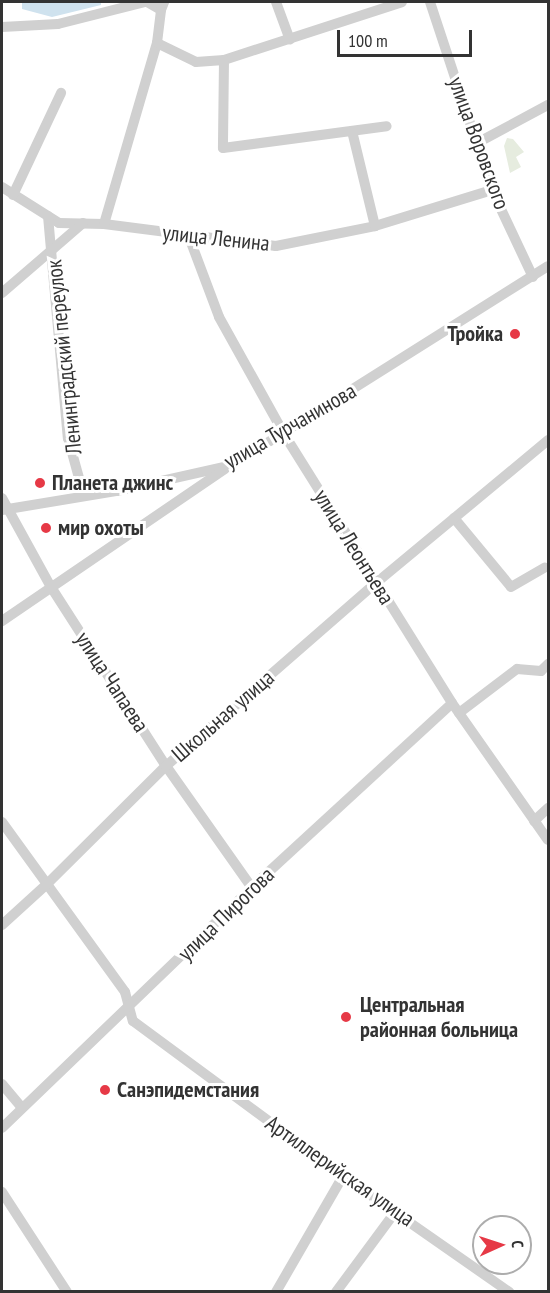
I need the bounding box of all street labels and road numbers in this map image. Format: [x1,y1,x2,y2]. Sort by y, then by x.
street label: улица Воровского [443,73,515,213]
street label: улица Ленина [161,219,271,257]
street label: Ленинградский переулок [41,258,87,456]
street label: улица Турчанинова [219,377,361,475]
street label: улица Леонтьева [308,485,400,609]
street label: улица Чапаева [70,627,154,737]
street label: Школьная улица [166,664,280,768]
street label: улица Пирогова [172,862,280,966]
street label: Артиллерийская улица [260,1110,420,1232]

